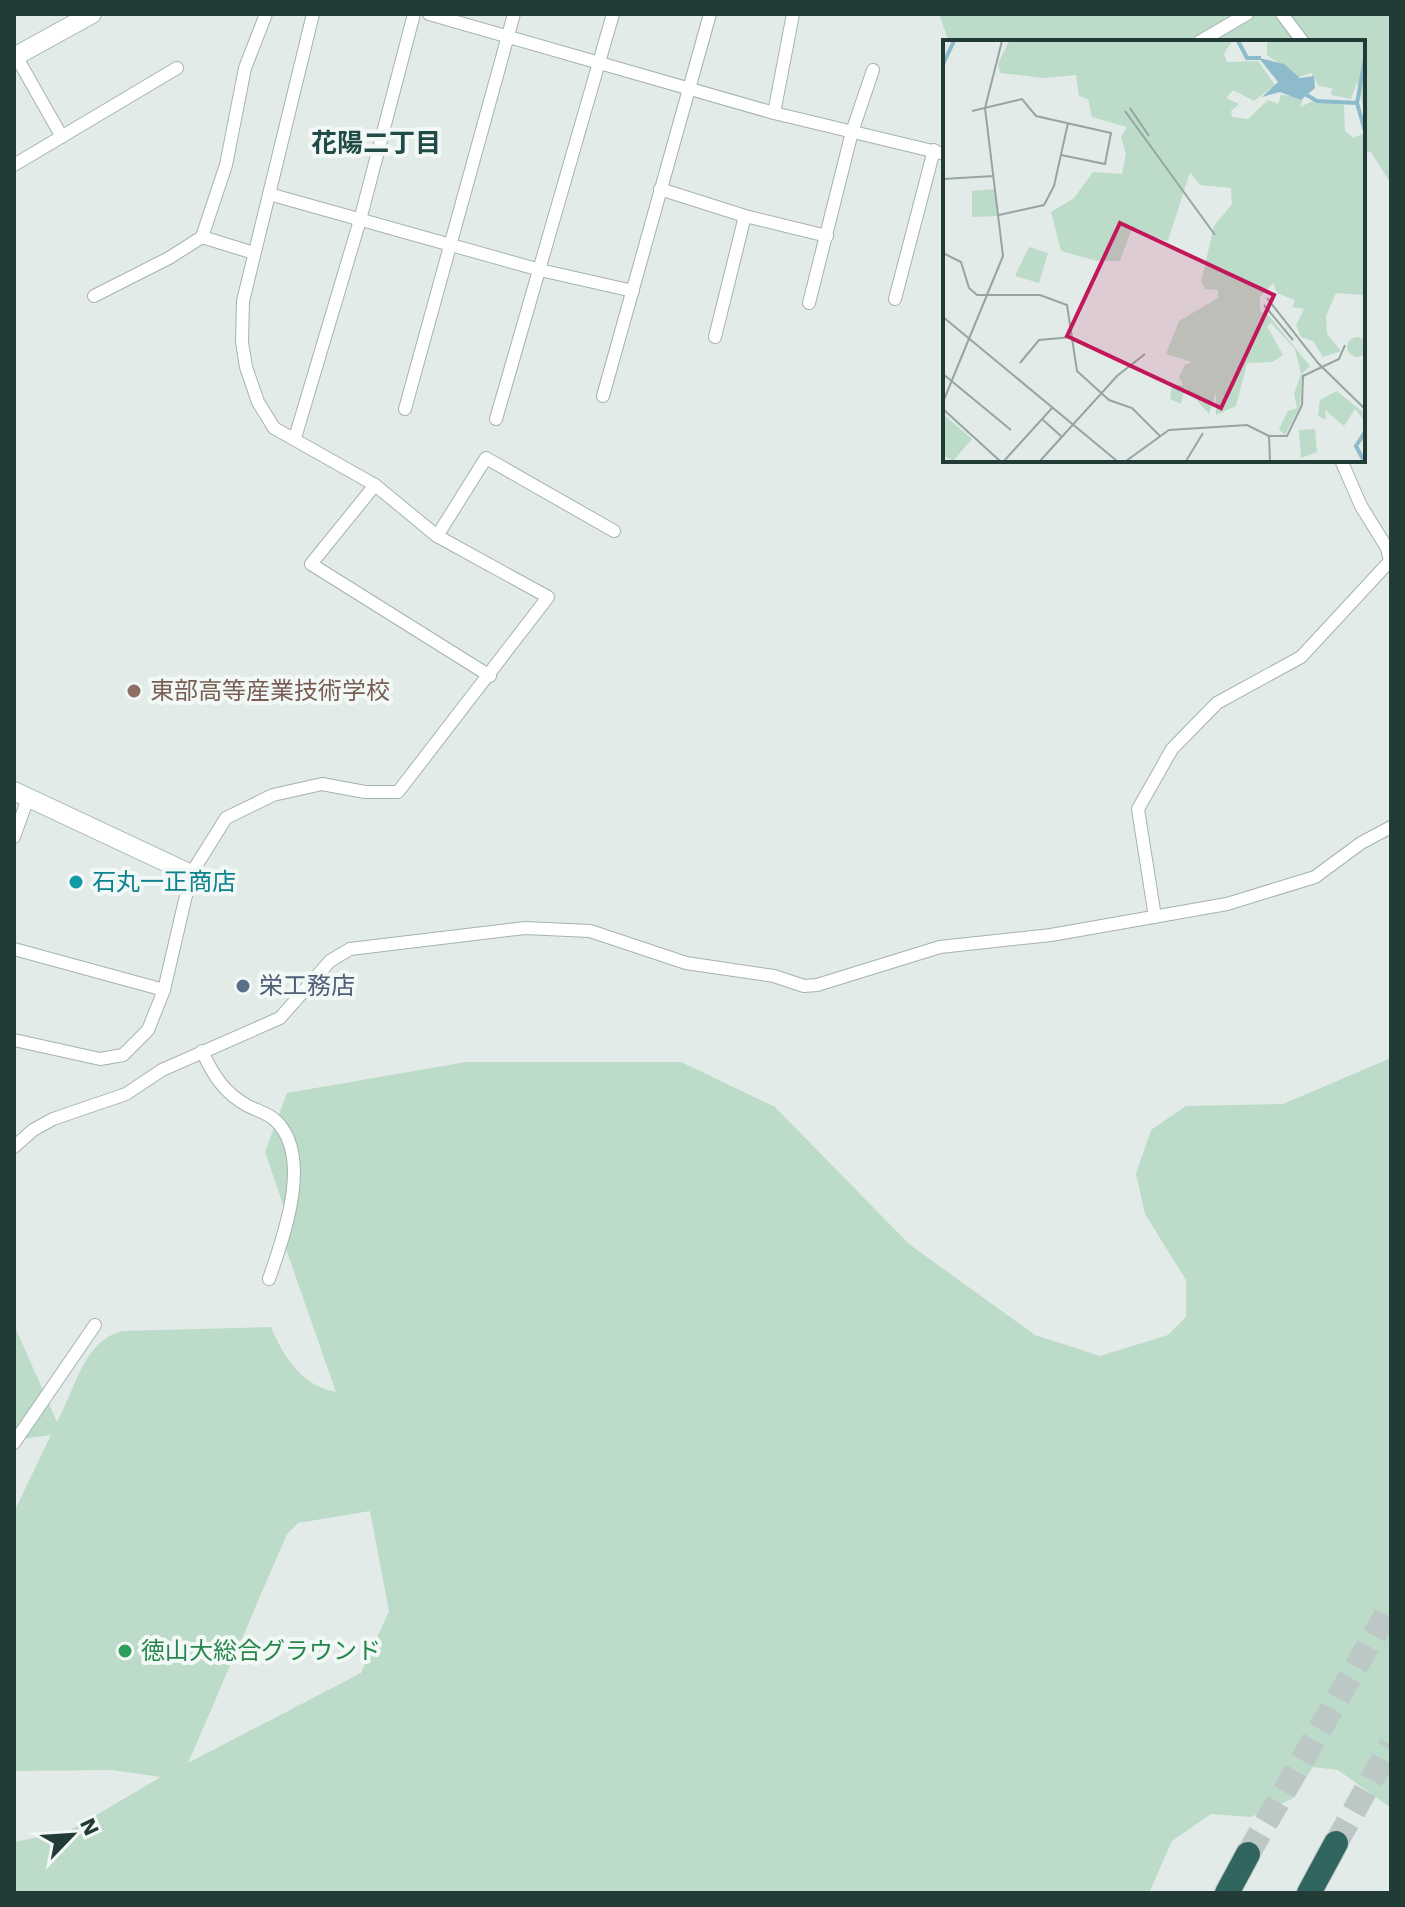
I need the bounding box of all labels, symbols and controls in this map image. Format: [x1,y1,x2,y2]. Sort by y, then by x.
inset map [943,40,1365,462]
district label: 花陽二丁目 [311,128,441,158]
place label: 東部高等産業技術学校 [150,677,390,705]
marker: 東部高等産業技術学校 [125,682,143,700]
place label: 石丸一正商店 [92,868,236,896]
marker: 石丸一正商店 [67,873,85,891]
place label: 栄工務店 [259,972,355,1000]
marker: 栄工務店 [234,977,252,995]
place label: 徳山大総合グラウンド [141,1637,381,1665]
marker: 徳山大総合グラウンド [116,1642,134,1660]
north arrow [32,1795,112,1875]
text: N [75,1814,104,1839]

